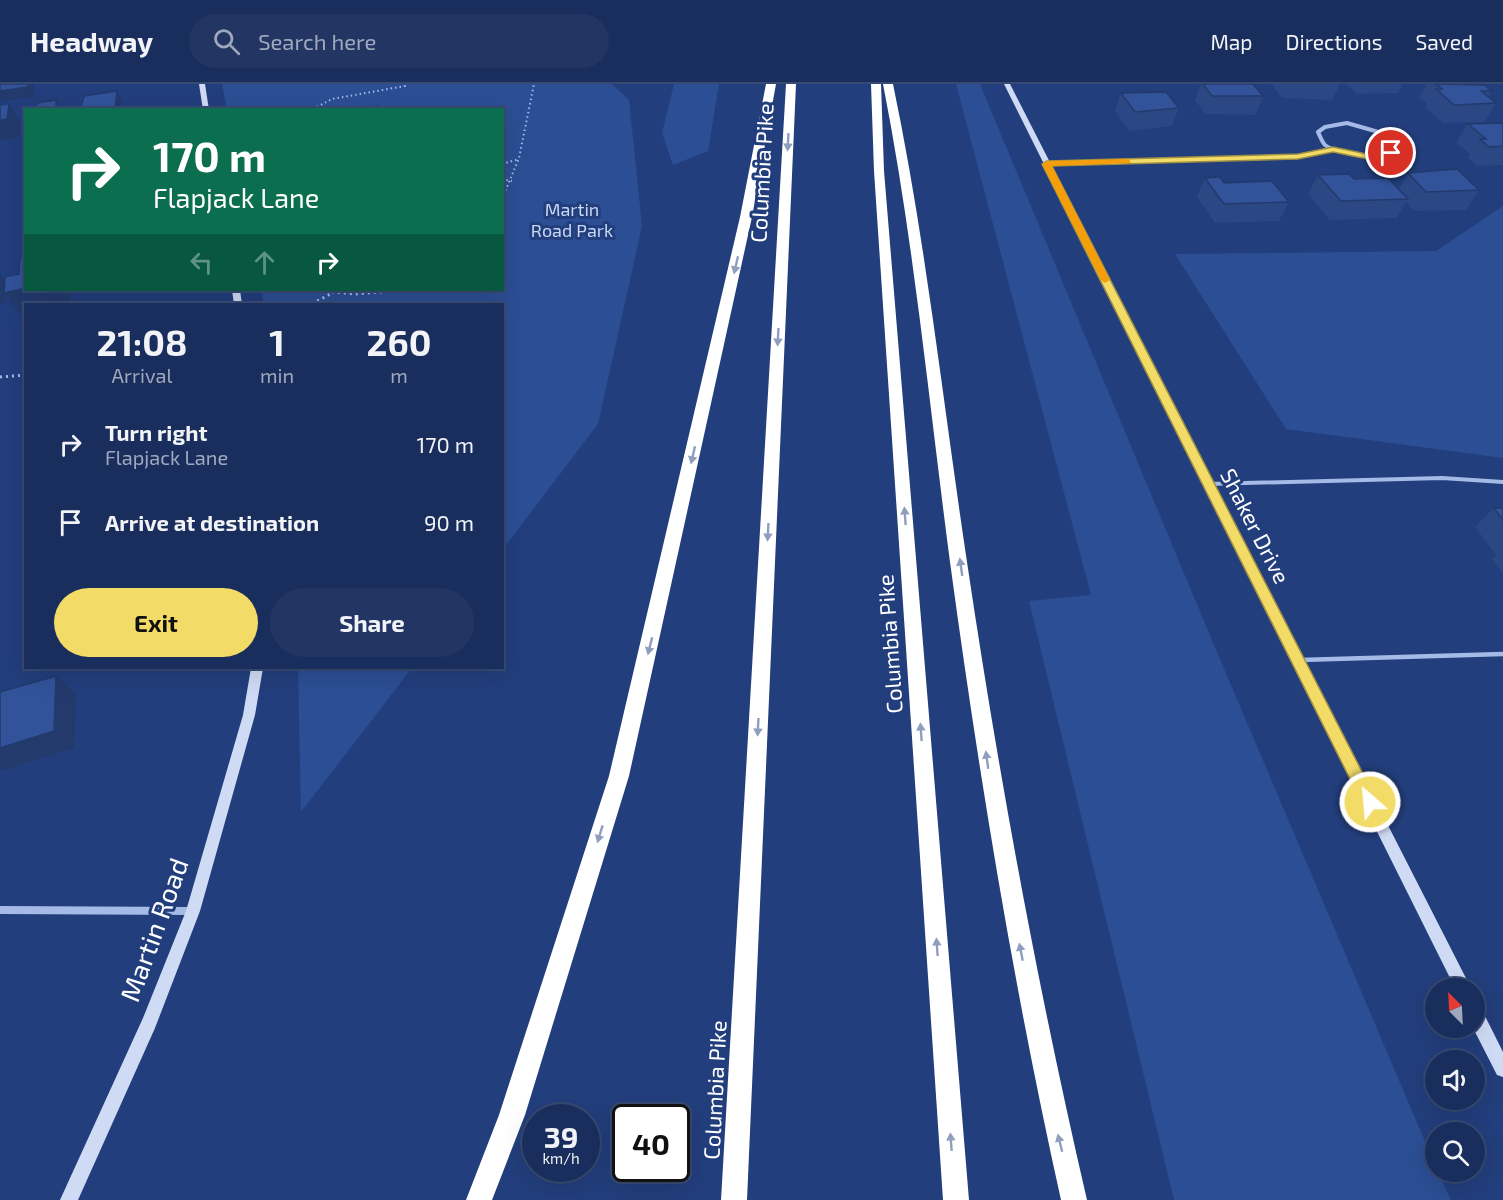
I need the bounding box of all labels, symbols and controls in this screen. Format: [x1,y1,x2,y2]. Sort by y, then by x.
search box [189,14,609,68]
text: Headway [30,24,153,58]
icon: search [210,25,243,58]
text: Search here [258,28,376,54]
text: Map [1210,29,1253,54]
text: Directions [1286,29,1382,54]
text: Saved [1415,29,1473,54]
street label: Columbia Pike [744,103,778,243]
pin [1365,127,1416,178]
text: 170 m [153,130,266,180]
icon: right [54,132,132,210]
one-way arrow [783,133,792,152]
icon: arrive [1374,136,1407,169]
text: Flapjack Lane [153,181,319,213]
park label: Martin Road Park [531,198,613,241]
icon: left [185,246,218,279]
icon: ahead [248,246,281,279]
icon: right [311,246,344,279]
one-way arrow [730,256,740,274]
text: 21:08 [97,320,187,363]
text: 1 [269,320,285,363]
text: 260 [367,320,431,363]
one-way arrow [773,328,782,347]
text: Arrival [112,363,172,387]
text: min [260,363,294,387]
text: m [390,363,408,387]
text: Turn right [105,419,207,445]
icon: right [54,428,87,461]
text: 170 m [417,431,474,457]
text: Flapjack Lane [105,445,228,469]
one-way arrow [688,446,698,465]
street label: Shaker Drive [1216,464,1296,587]
icon: arrive [54,506,87,539]
one-way arrow [900,507,909,526]
text: Arrive at destination [105,509,319,535]
text: 90 m [424,509,474,535]
one-way arrow [763,522,772,541]
one-way arrow [956,557,965,576]
street label: Columbia Pike [871,574,907,715]
button: Exit [54,588,258,657]
button: Share [270,588,474,657]
one-way arrow [645,636,655,655]
one-way arrow [753,717,762,736]
one-way arrow [916,722,925,741]
one-way arrow [983,751,992,770]
position arrow [1338,770,1402,834]
one-way arrow [595,825,604,843]
street label: Martin Road [112,853,194,1005]
one-way arrow [932,938,941,957]
one-way arrow [1016,942,1025,961]
north arrow [1425,978,1485,1038]
map controls [1425,978,1485,1182]
street label: Columbia Pike [697,1020,731,1160]
button: sound [1425,1050,1485,1110]
speed limit sign: 40 [612,1104,690,1182]
text: 39 [544,1118,578,1154]
button: search [1425,1122,1485,1182]
one-way arrow [946,1132,956,1151]
one-way arrow [1055,1134,1065,1152]
text: km/h [542,1149,580,1167]

